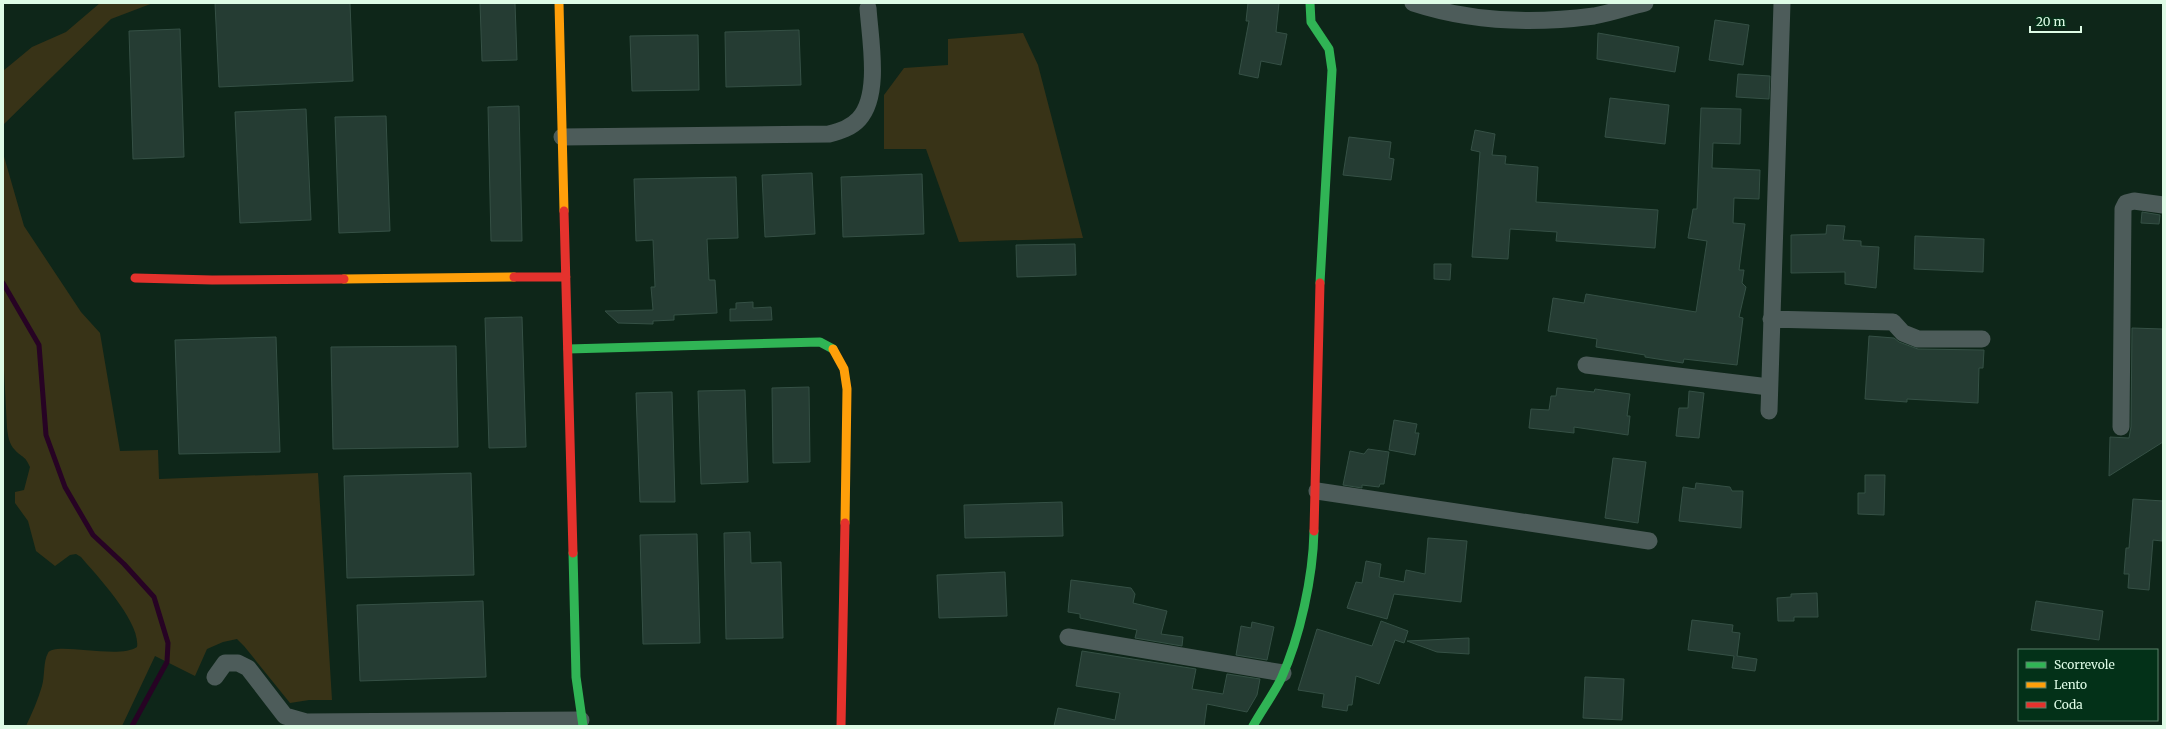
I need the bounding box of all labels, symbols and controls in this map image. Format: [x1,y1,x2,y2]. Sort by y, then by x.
scale bar [2030,8,2081,34]
text: 20 m [2036,14,2065,29]
legend [2018,649,2158,721]
text: Scorrevole [2054,657,2115,672]
text: Lento [2054,677,2087,692]
text: Coda [2054,697,2083,712]

